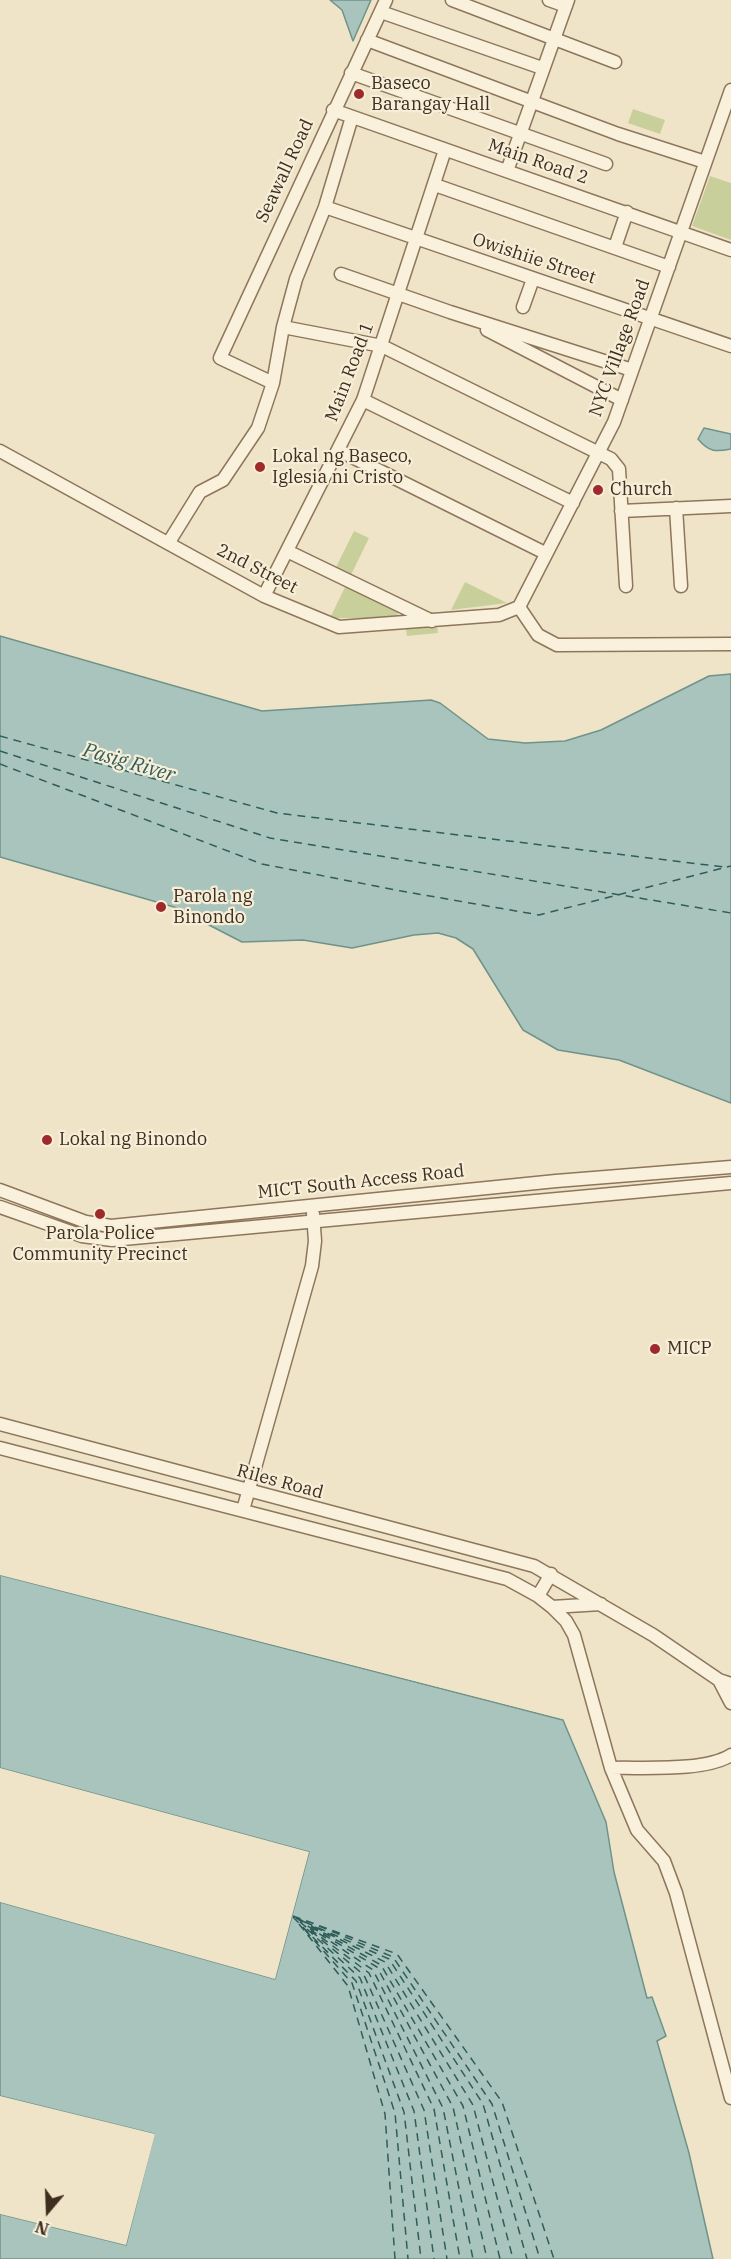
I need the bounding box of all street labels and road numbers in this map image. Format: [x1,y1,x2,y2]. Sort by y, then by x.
street label: Seawall Road [252,116,318,226]
street label: Main Road 2 [485,135,591,189]
street label: Owishiie Street [470,229,598,289]
street label: NYC Village Road [585,276,655,420]
street label: Main Road 1 [321,319,379,425]
street label: 2nd Street [213,539,301,599]
street label: MICT South Access Road [257,1160,465,1204]
street label: Riles Road [234,1460,326,1504]

